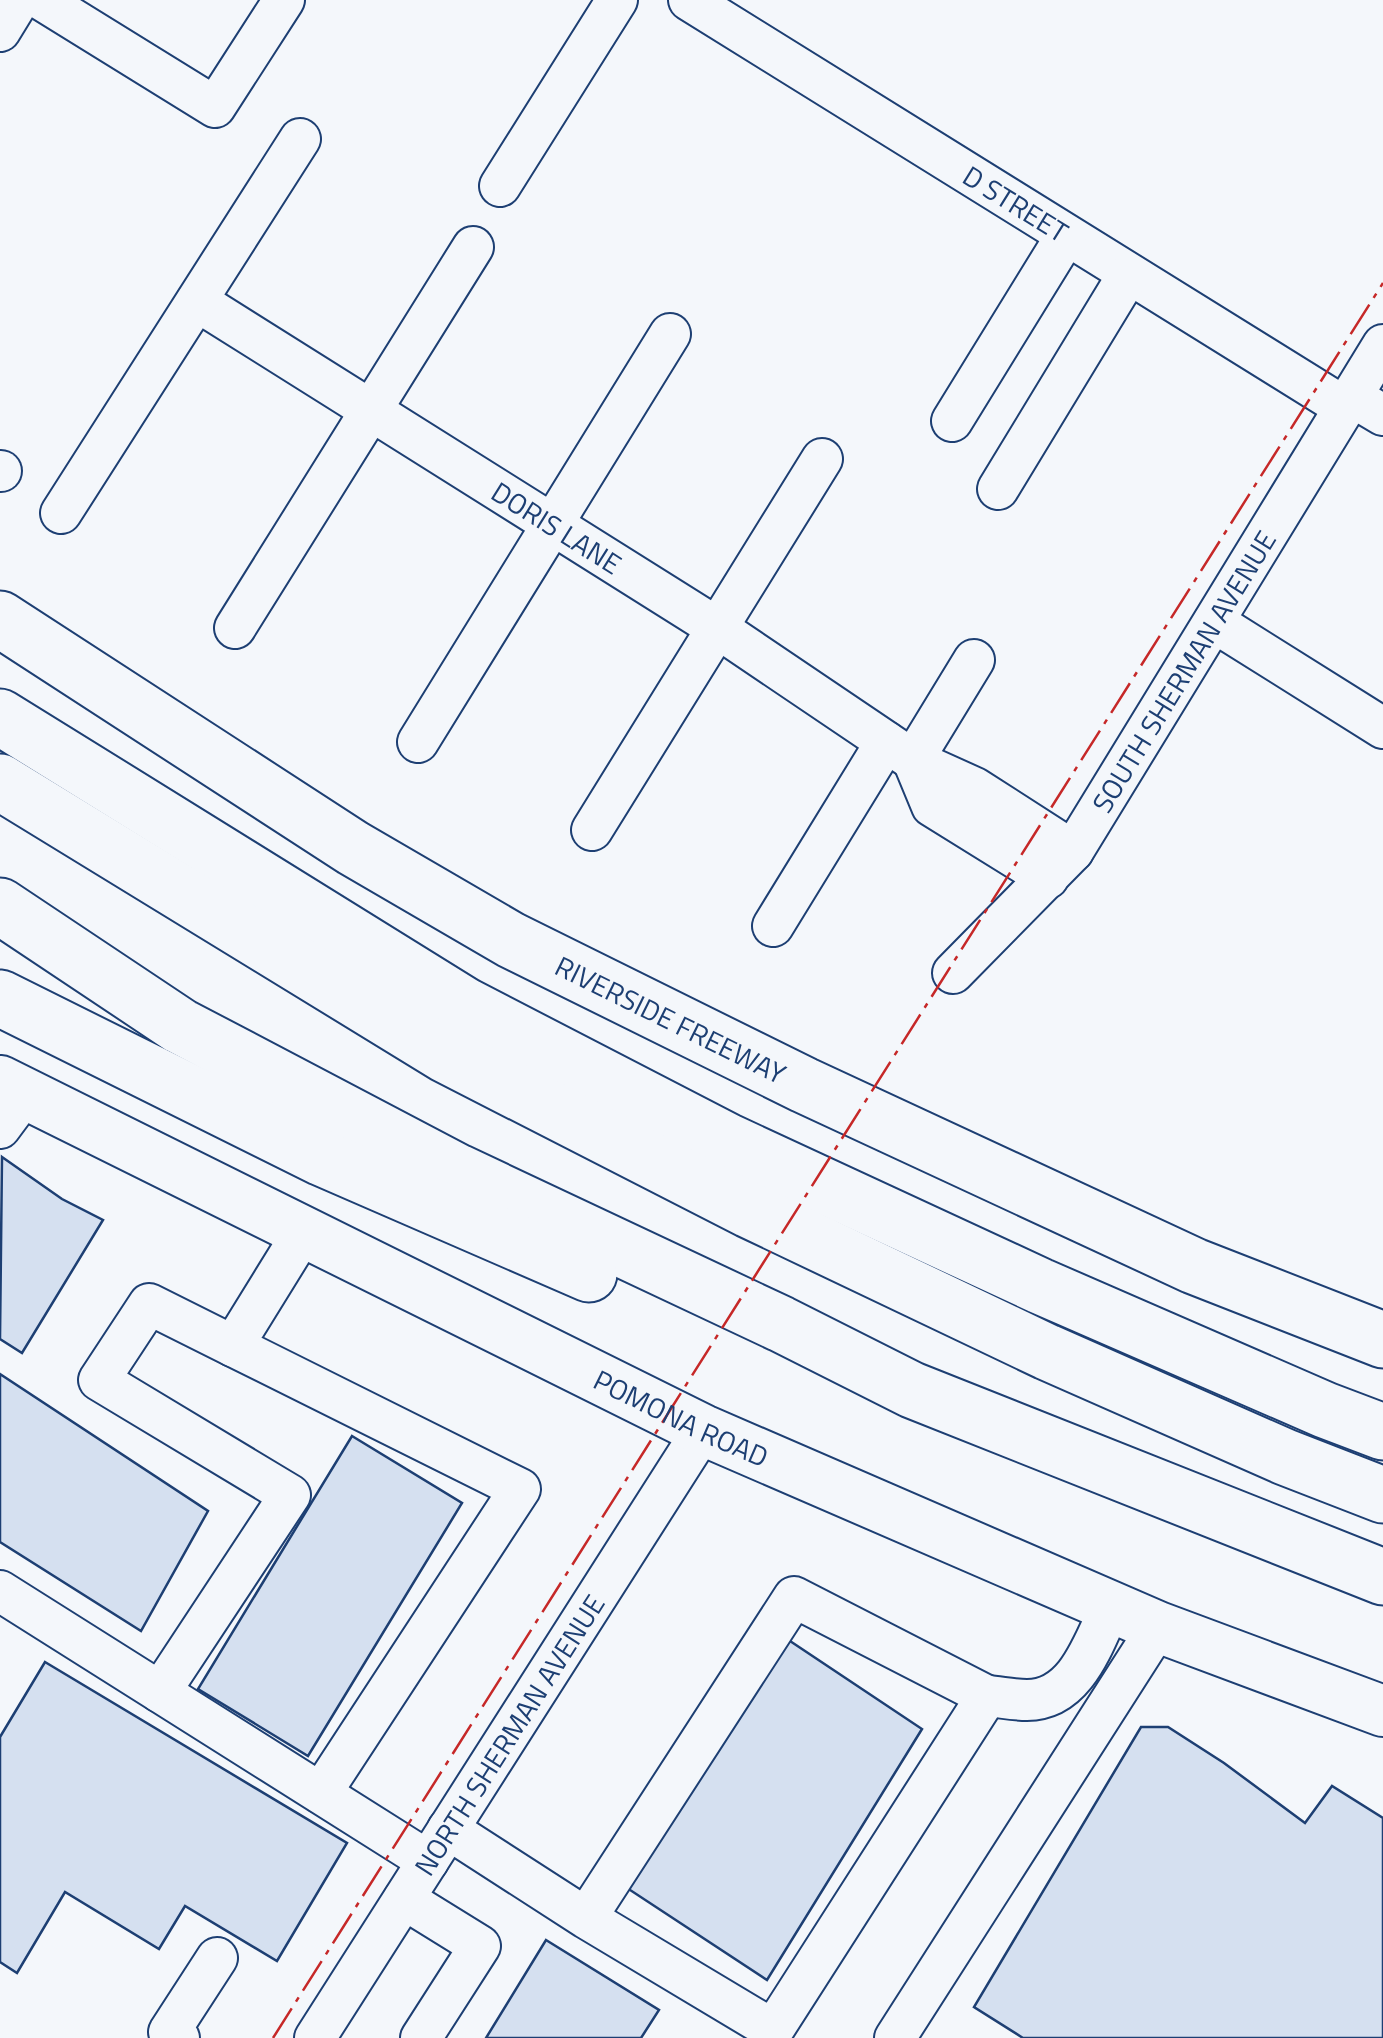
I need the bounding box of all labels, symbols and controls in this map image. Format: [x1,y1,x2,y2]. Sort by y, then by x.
street label: D STREET [955,154,1077,253]
street label: DORIS LANE [483,470,630,584]
street label: SOUTH SHERMAN AVENUE [1080,522,1286,820]
street label: RIVERSIDE FREEWAY [548,944,794,1094]
street label: POMONA ROAD [586,1358,775,1477]
street label: NORTH SHERMAN AVENUE [403,1585,615,1884]

